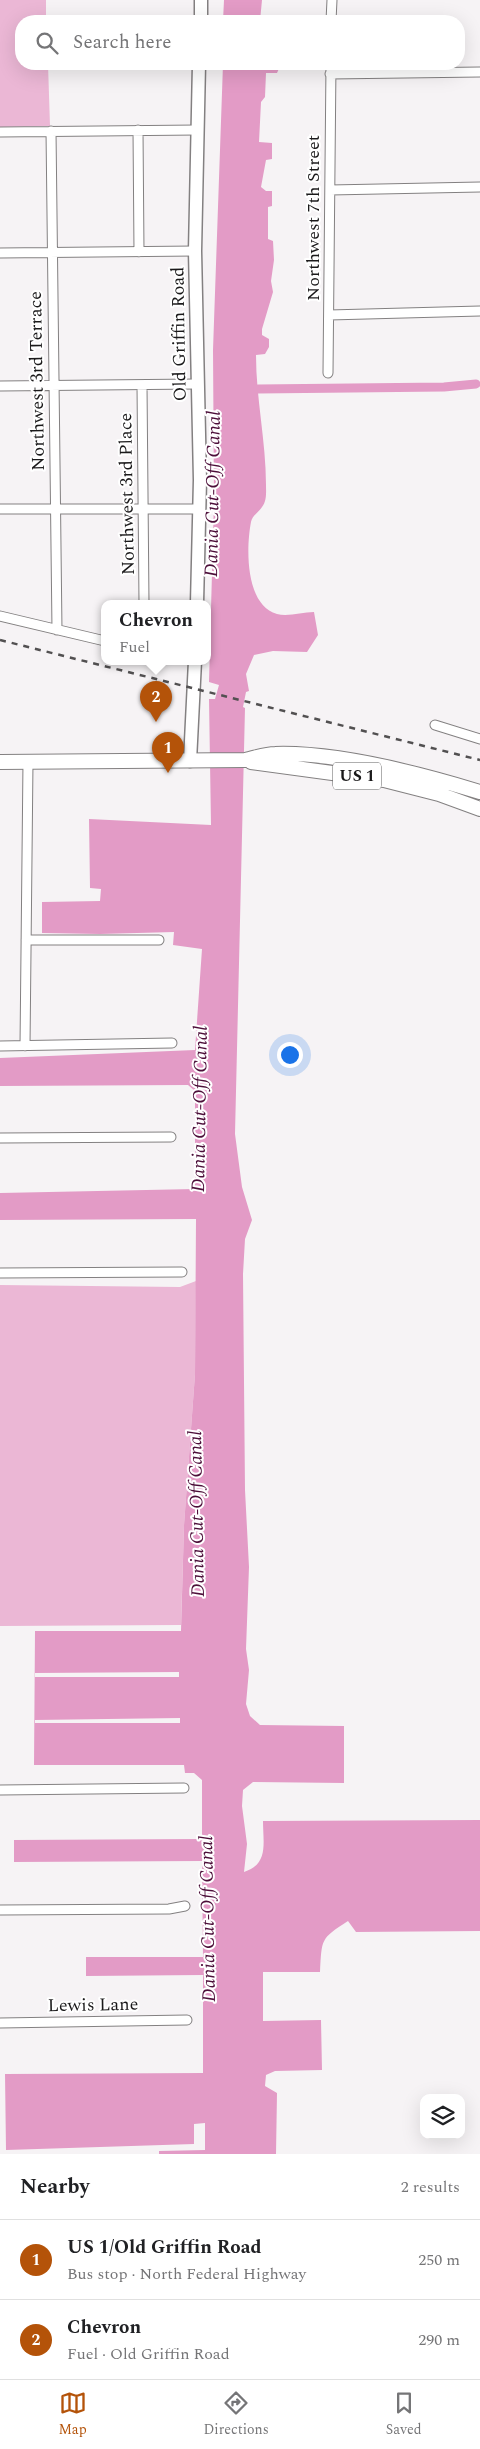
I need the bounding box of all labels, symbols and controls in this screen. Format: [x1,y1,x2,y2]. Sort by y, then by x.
search box [15,15,465,70]
text: Search here [73,28,172,57]
icon: search [33,29,61,57]
street label: Northwest 7th Street [300,135,327,301]
street label: Old Griffin Road [164,267,194,401]
street label: Northwest 3rd Terrace [22,291,52,471]
water label: Dania Cut-Off Canal [197,410,229,577]
street label: Northwest 3rd Place [112,413,142,575]
popup [101,600,211,665]
text: Chevron [119,606,193,635]
text: Fuel [119,635,150,659]
pin: 2 [140,681,172,722]
pin: 1 [152,732,184,773]
road number: US 1 [333,762,381,789]
water label: Dania Cut-Off Canal [184,1025,216,1192]
your location [277,1042,303,1068]
water label: Dania Cut-Off Canal [181,1430,213,1597]
water label: Dania Cut-Off Canal [192,1835,224,2002]
street label: Lewis Lane [47,1991,139,2019]
map controls [420,2094,465,2139]
button: layers [420,2094,465,2139]
text: Nearby [20,2171,90,2203]
text: 2 results [401,2175,460,2199]
text: US 1/Old Griffin Road [67,2233,262,2262]
text: 1 [32,2248,40,2272]
text: 250 m [418,2248,460,2272]
text: Bus stop · North Federal Highway [67,2262,306,2286]
text: Chevron [67,2313,141,2342]
text: 2 [32,2328,40,2352]
text: 290 m [418,2328,460,2352]
text: Fuel · Old Griffin Road [67,2342,230,2366]
tab: Map [58,2389,87,2440]
tab: Directions [203,2389,269,2440]
tab: Saved [386,2389,422,2440]

